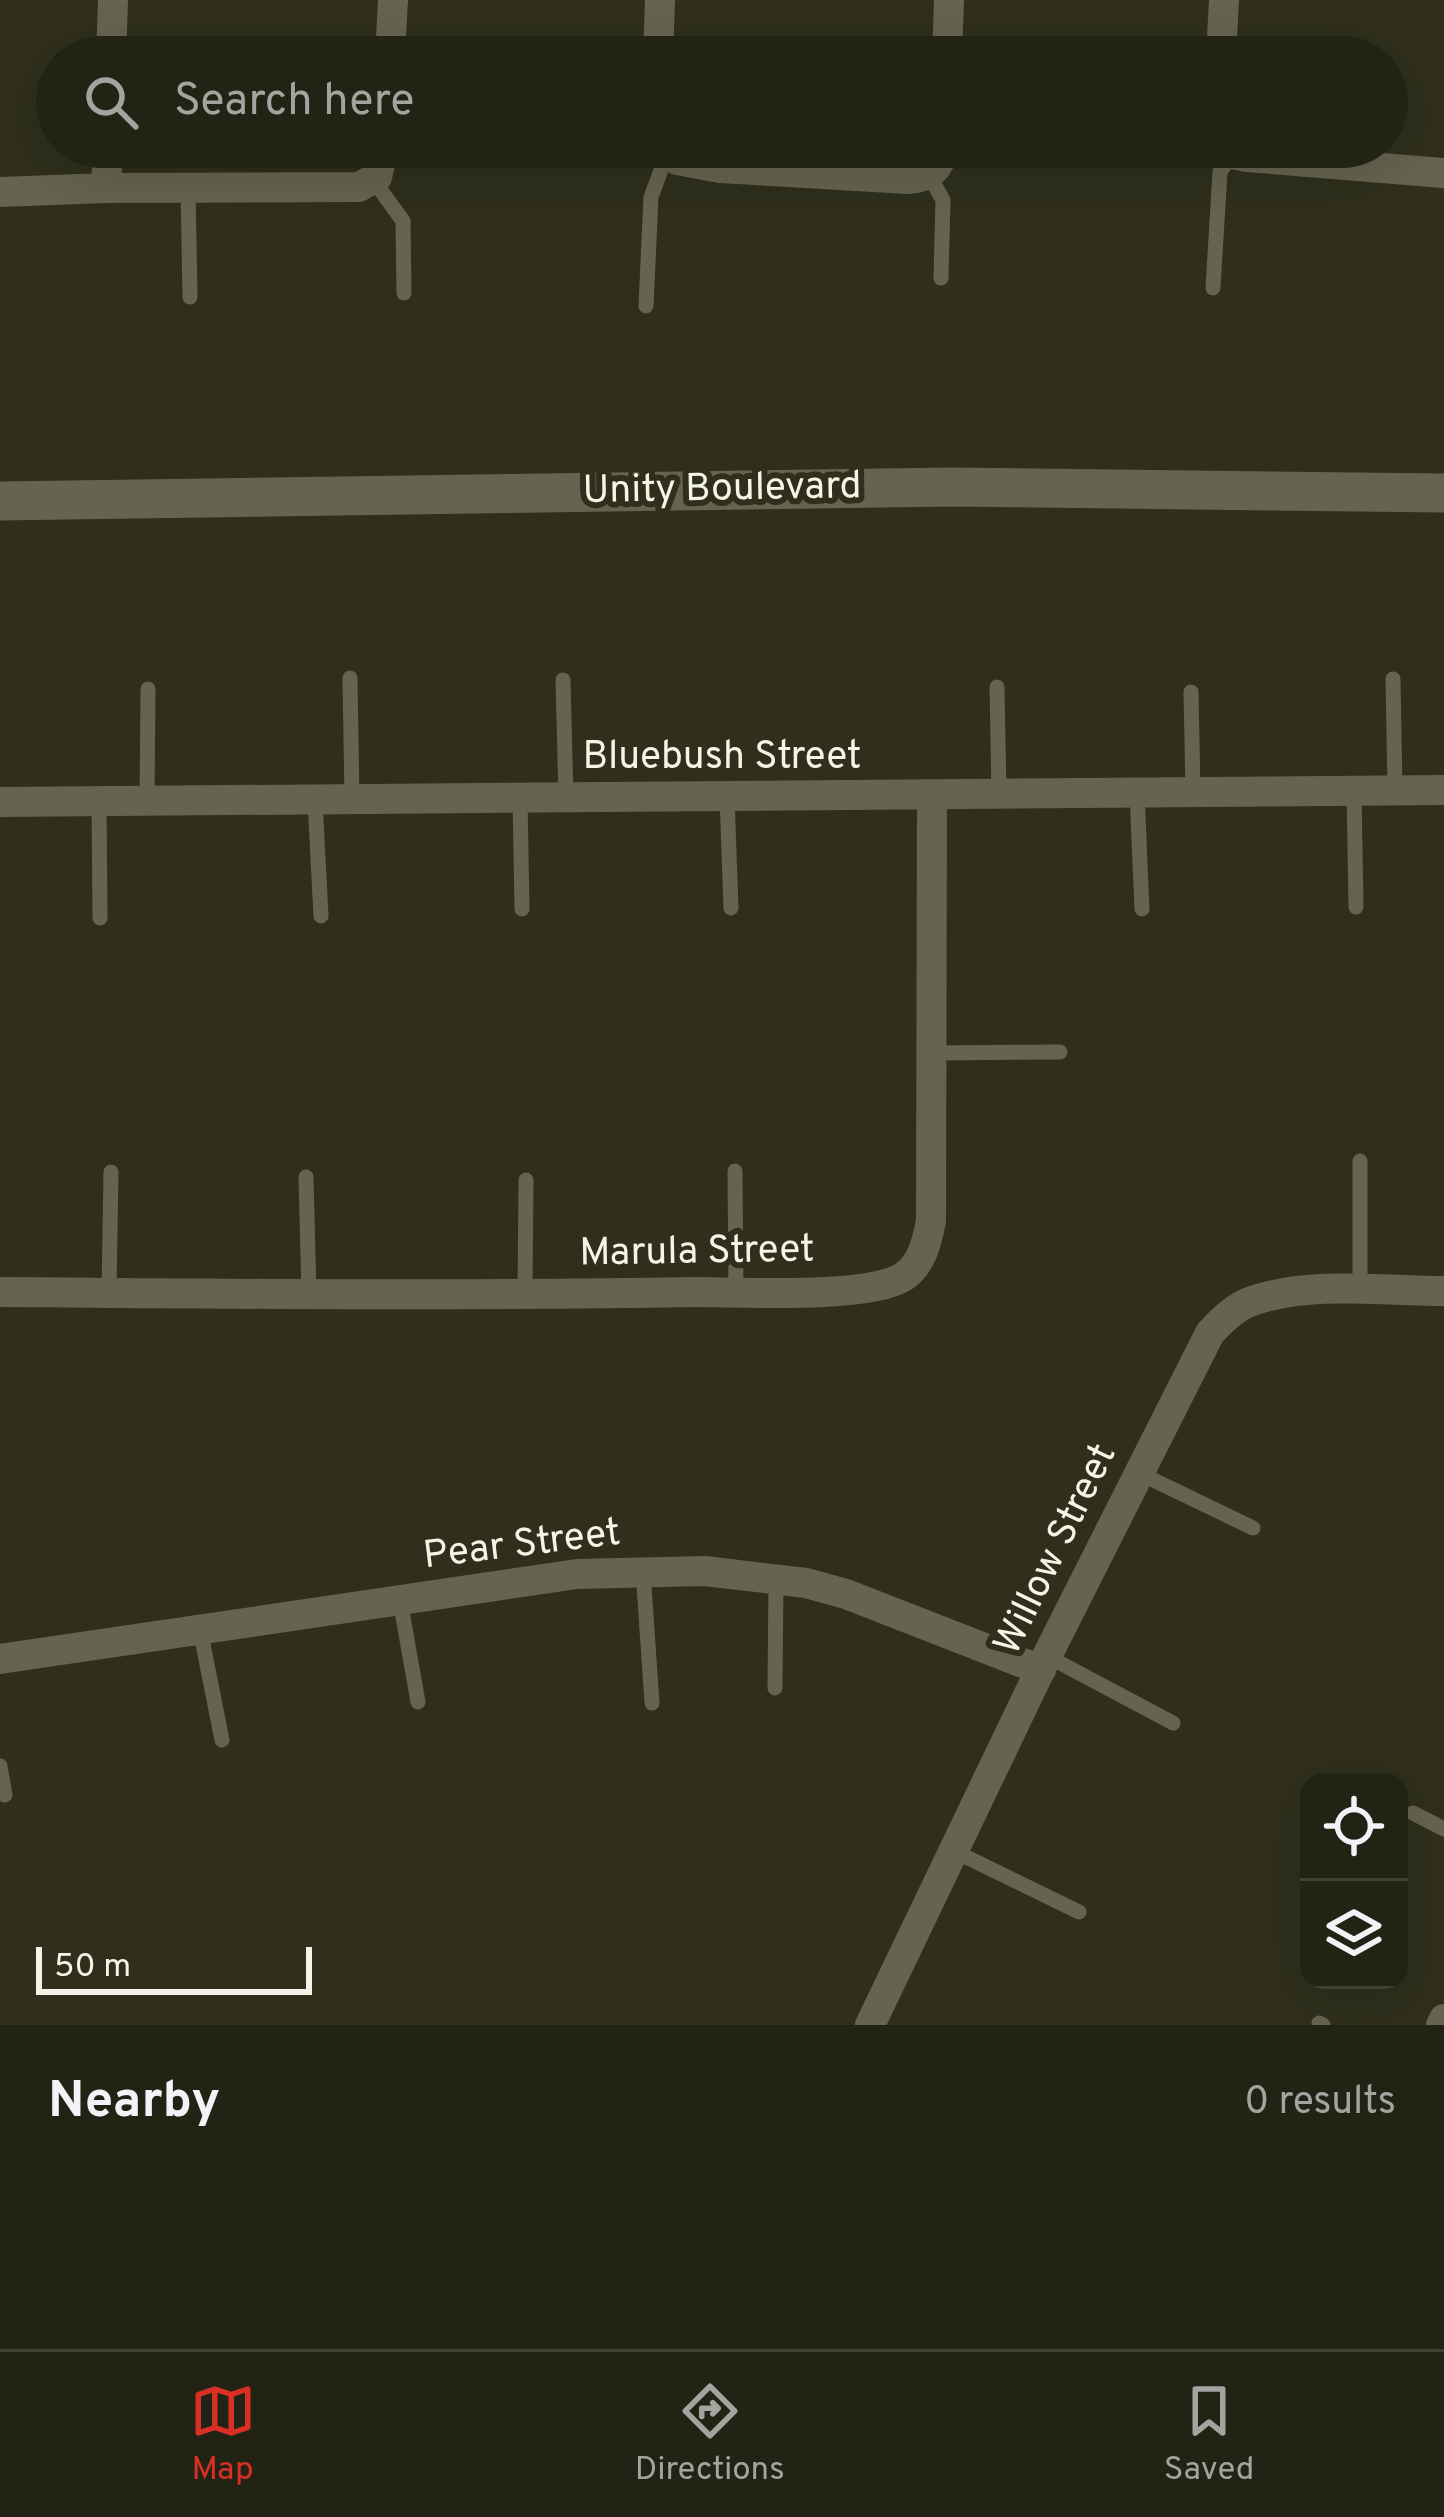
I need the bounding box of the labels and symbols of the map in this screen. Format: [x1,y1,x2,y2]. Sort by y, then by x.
street label: Unity Boulevard [582,463,862,517]
street label: Bluebush Street [582,734,862,783]
street label: Marula Street [579,1226,815,1280]
street label: Willow Street [985,1436,1129,1664]
street label: Pear Street [421,1510,623,1582]
scale bar [36,1941,312,1994]

